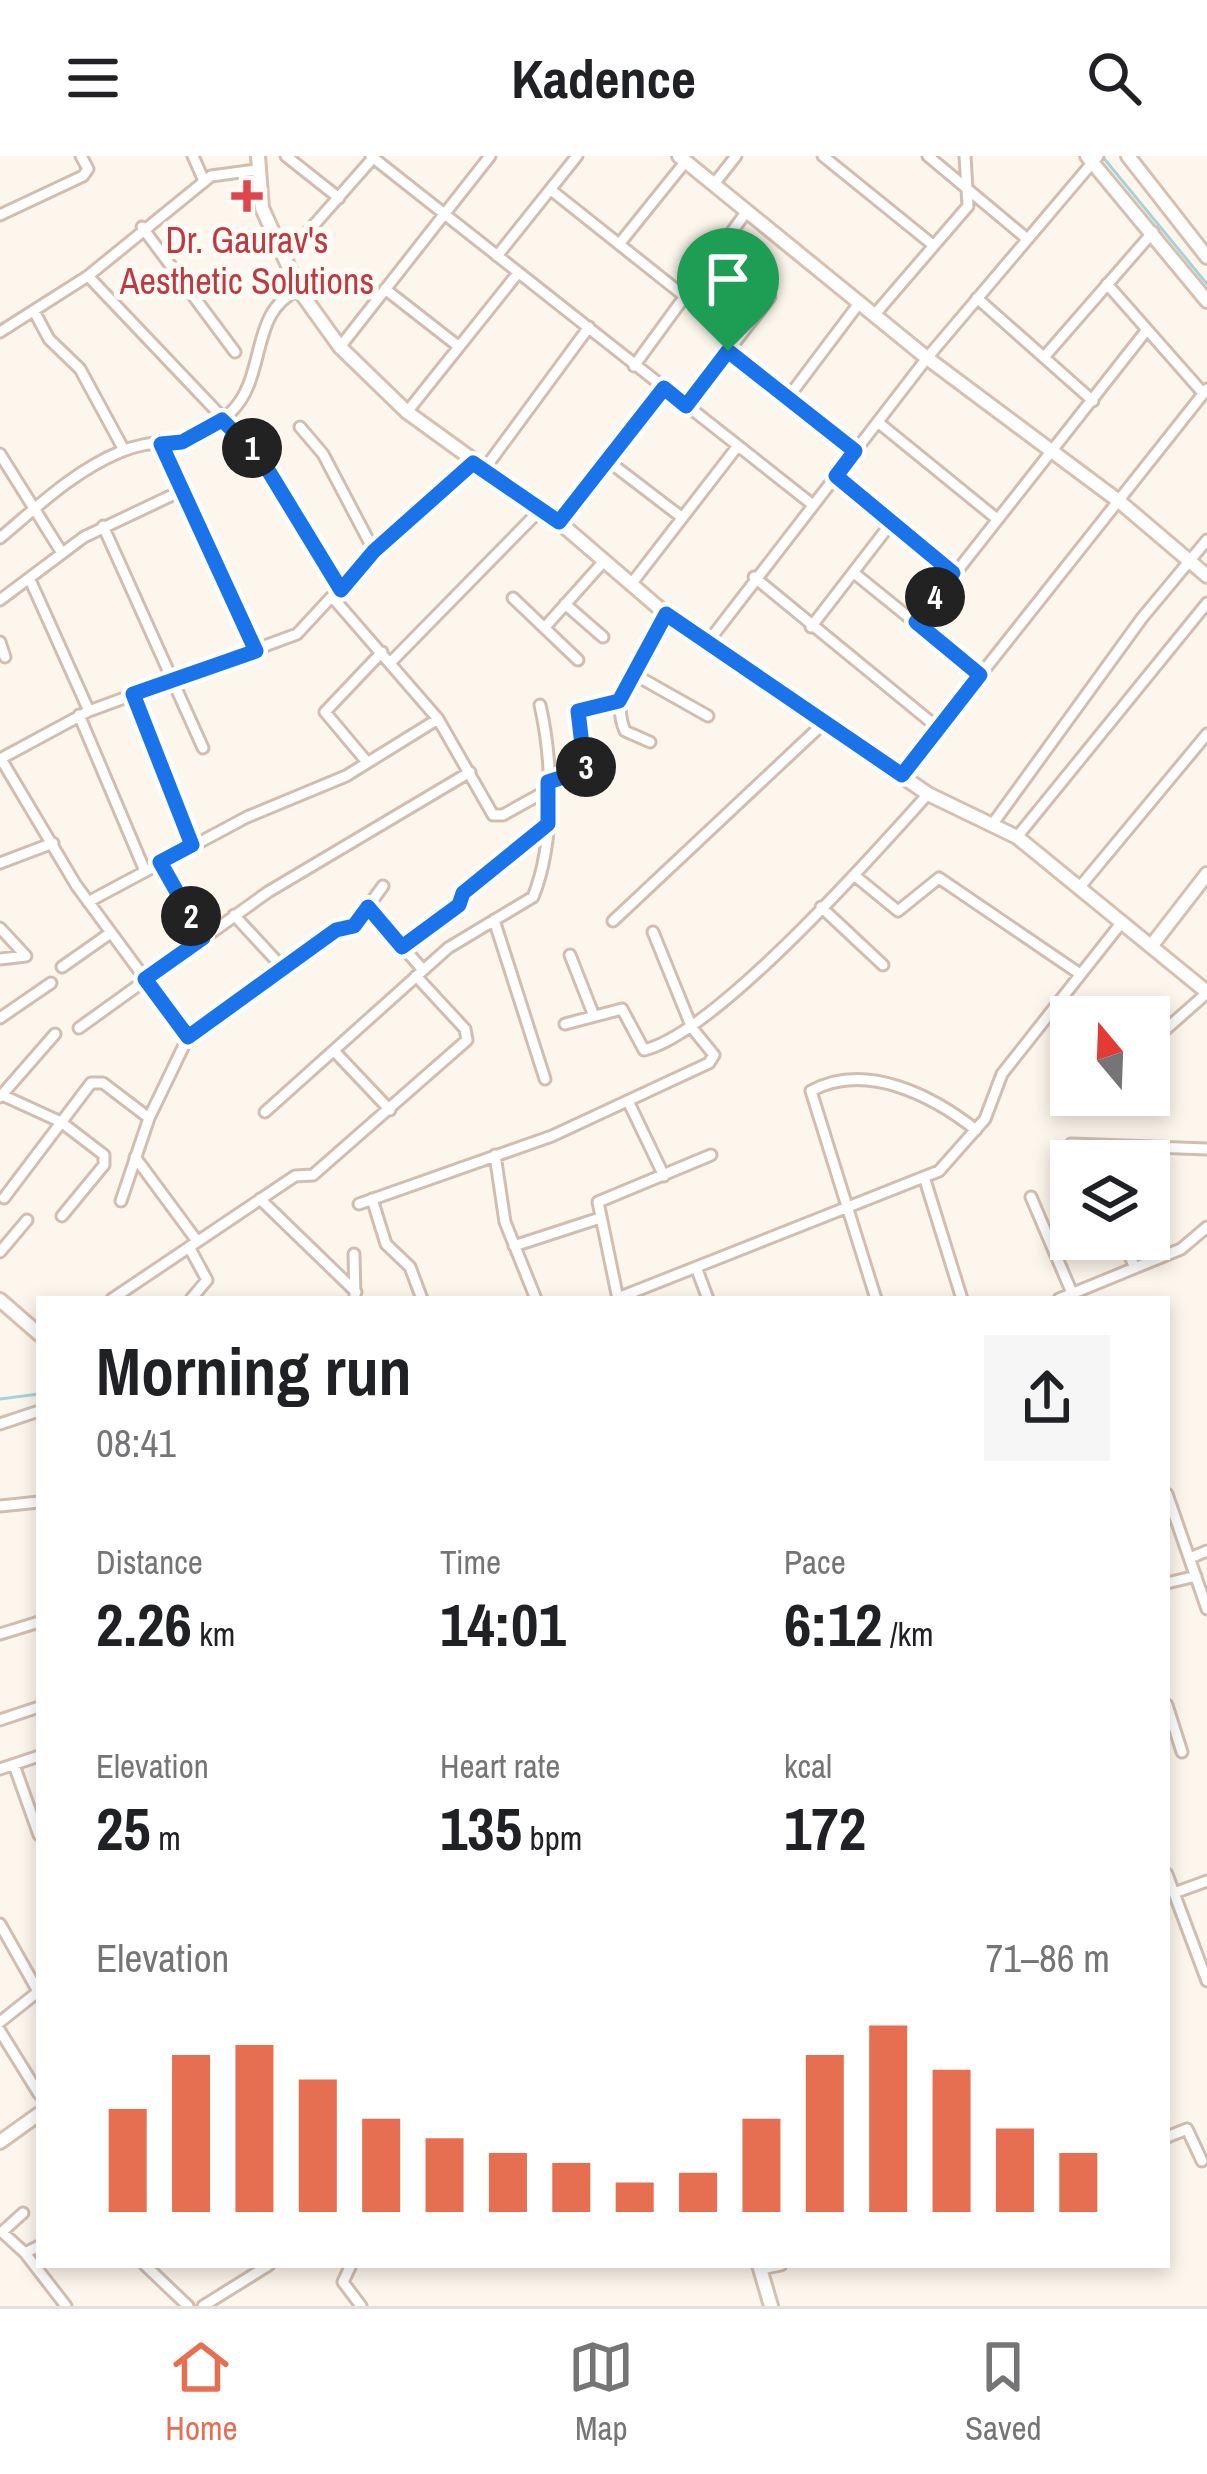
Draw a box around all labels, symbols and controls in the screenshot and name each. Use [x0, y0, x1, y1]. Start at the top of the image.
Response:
text: Kadence [511, 42, 696, 115]
icon: menu [60, 45, 126, 111]
icon: search [1081, 45, 1147, 111]
marker: Dr. Gaurav's Aesthetic Solutions [231, 180, 263, 212]
place label: Dr. Gaurav's Aesthetic Solutions [119, 216, 374, 305]
pin [677, 228, 779, 351]
icon: arrive [695, 246, 761, 312]
pin: 1 [222, 418, 282, 478]
text: 1 [244, 426, 260, 470]
pin: 4 [905, 567, 965, 627]
text: 4 [927, 575, 943, 619]
pin: 3 [556, 737, 616, 797]
text: 3 [578, 745, 594, 789]
pin: 2 [161, 886, 221, 946]
text: 2 [183, 894, 199, 938]
north arrow [1050, 996, 1170, 1116]
map controls [1050, 996, 1170, 1260]
button: layers [1050, 1140, 1170, 1260]
text: Morning run [96, 1327, 412, 1416]
button: share [984, 1335, 1110, 1461]
text: 08:41 [96, 1417, 176, 1469]
text: Distance [96, 1540, 203, 1584]
text: Time [440, 1540, 501, 1584]
text: Pace [784, 1540, 846, 1584]
text: 2.26 [96, 1584, 192, 1665]
text: 14:01 [440, 1584, 566, 1665]
text: 6:12 [784, 1584, 882, 1665]
text: km [192, 1612, 235, 1656]
text: /km [882, 1612, 934, 1656]
text: Elevation [96, 1744, 209, 1788]
text: Heart rate [440, 1744, 560, 1788]
text: kcal [784, 1744, 832, 1788]
text: 25 [96, 1788, 151, 1869]
text: 135 [440, 1788, 522, 1869]
text: 172 [784, 1788, 866, 1869]
text: m [151, 1816, 181, 1860]
text: bpm [522, 1816, 582, 1860]
text: Elevation [96, 1932, 229, 1984]
text: 71–86 m [986, 1932, 1110, 1984]
tab: Home [165, 2334, 238, 2450]
tab: Map [568, 2334, 634, 2450]
tab: Saved [965, 2334, 1042, 2450]

